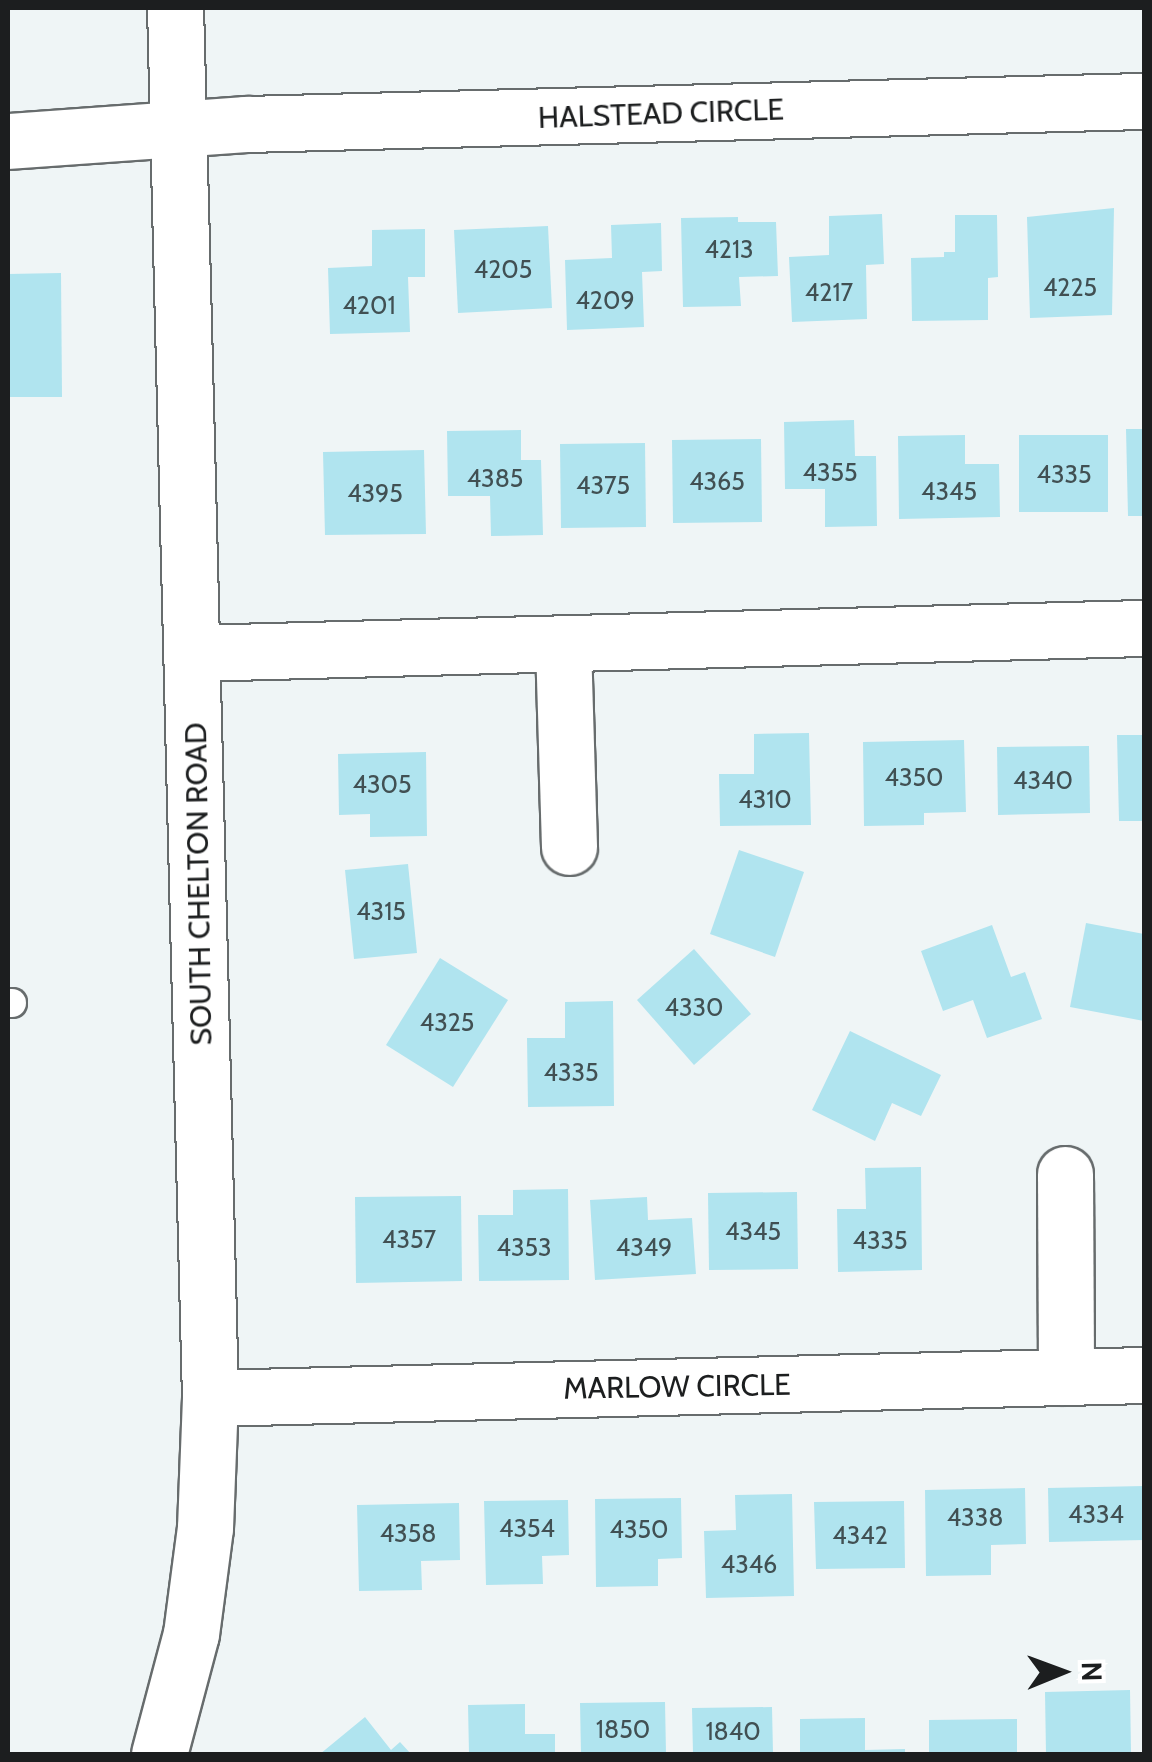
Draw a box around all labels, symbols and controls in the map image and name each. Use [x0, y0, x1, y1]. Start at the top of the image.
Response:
street label: HALSTEAD CIRCLE [537, 92, 785, 136]
house number: 4213 [704, 234, 754, 264]
house number: 4205 [474, 254, 532, 284]
house number: 4225 [1043, 272, 1097, 302]
house number: 4217 [805, 277, 853, 307]
house number: 4209 [575, 285, 635, 315]
house number: 4201 [342, 290, 396, 320]
house number: 4355 [802, 457, 858, 487]
house number: 4335 [1036, 459, 1092, 489]
house number: 4385 [467, 463, 523, 493]
house number: 4365 [689, 466, 745, 496]
house number: 4375 [576, 470, 630, 500]
house number: 4345 [921, 476, 977, 506]
house number: 4395 [347, 478, 403, 508]
street label: SOUTH CHELTON ROAD [178, 722, 220, 1046]
house number: 4350 [885, 762, 943, 792]
house number: 4340 [1013, 765, 1073, 795]
house number: 4305 [353, 769, 411, 799]
house number: 4310 [738, 784, 792, 814]
house number: 4315 [356, 896, 406, 926]
house number: 4330 [665, 992, 723, 1022]
house number: 4325 [420, 1007, 474, 1037]
house number: 4335 [543, 1057, 599, 1087]
house number: 4345 [725, 1216, 781, 1246]
house number: 4357 [382, 1224, 436, 1254]
house number: 4335 [852, 1225, 908, 1255]
house number: 4353 [496, 1232, 552, 1262]
house number: 4349 [616, 1232, 672, 1262]
street label: MARLOW CIRCLE [563, 1367, 791, 1407]
house number: 4334 [1068, 1499, 1124, 1529]
house number: 4338 [947, 1502, 1003, 1532]
house number: 4354 [499, 1513, 555, 1543]
house number: 4350 [610, 1514, 668, 1544]
house number: 4358 [380, 1518, 436, 1548]
house number: 4342 [832, 1520, 888, 1550]
house number: 4346 [721, 1549, 777, 1579]
north arrow [1012, 1622, 1112, 1722]
text: N [1075, 1661, 1109, 1682]
house number: 1850 [596, 1714, 650, 1744]
house number: 1840 [705, 1716, 761, 1746]

